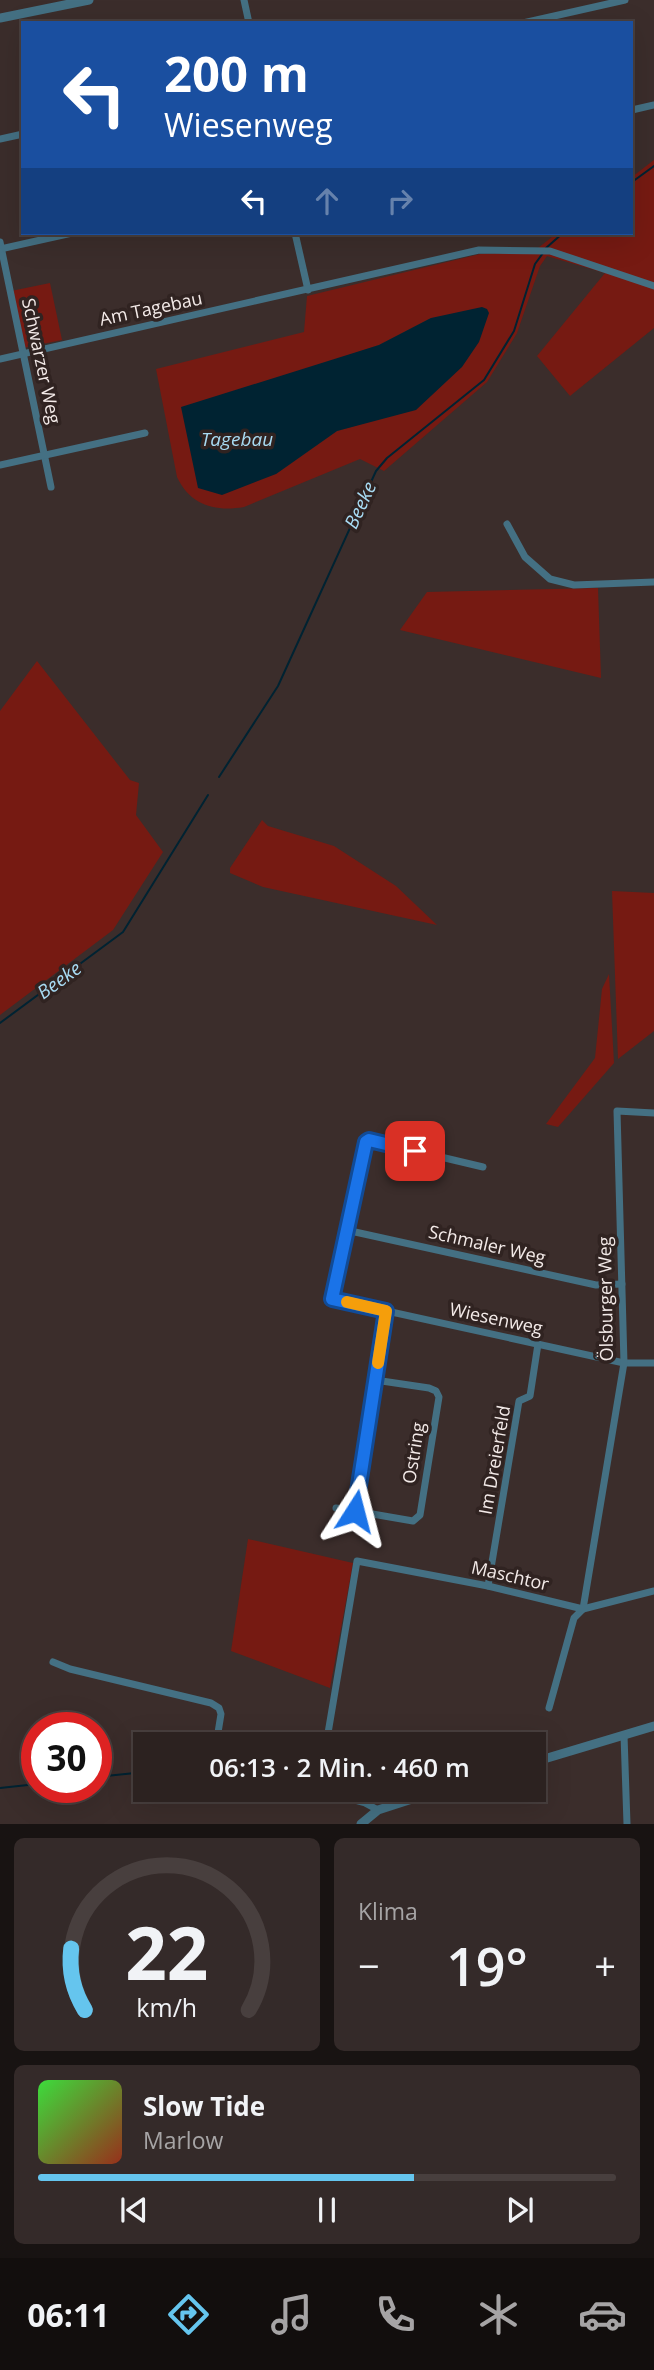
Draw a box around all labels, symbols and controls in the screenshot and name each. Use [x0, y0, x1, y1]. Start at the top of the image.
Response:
text: 200 m [164, 40, 309, 106]
icon: left [49, 49, 140, 140]
text: Wiesenweg [164, 103, 333, 146]
icon: left [235, 182, 273, 220]
icon: ahead [308, 182, 346, 220]
icon: right [381, 182, 419, 220]
street label: Am Tagebau [97, 285, 204, 331]
street label: Schwarzer Weg [17, 296, 67, 426]
water label: Tagebau [201, 426, 273, 452]
water label: Beeke [338, 477, 382, 533]
water label: Beeke [32, 955, 86, 1005]
pin [385, 1121, 445, 1181]
icon: arrive [396, 1132, 434, 1170]
street label: Schmaler Weg [426, 1219, 548, 1269]
street label: Ölsburger Weg [592, 1236, 618, 1362]
street label: Wiesenweg [447, 1296, 545, 1340]
street label: Im Dreierfeld [473, 1403, 515, 1516]
street label: Ostring [396, 1420, 430, 1485]
position arrow [318, 1474, 392, 1548]
street label: Maschtor [469, 1554, 552, 1596]
speed limit sign: 30 [21, 1712, 112, 1803]
text: 06:13 · 2 Min. · 460 m [209, 1749, 470, 1785]
text: Klima [358, 1895, 418, 1927]
text: 22 [125, 1903, 209, 2002]
text: 19° [446, 1930, 528, 2001]
text: − [358, 1939, 380, 1991]
text: + [594, 1939, 616, 1991]
text: km/h [137, 1990, 197, 2024]
text: Slow Tide [143, 2088, 265, 2124]
text: Marlow [143, 2124, 223, 2156]
icon: previous [115, 2191, 153, 2229]
icon: pause [308, 2191, 346, 2229]
icon: next [501, 2191, 539, 2229]
icon: directions [164, 2290, 213, 2339]
icon: music [267, 2290, 316, 2339]
icon: phone [371, 2290, 420, 2339]
icon: climate [474, 2290, 523, 2339]
icon: car [578, 2290, 627, 2339]
text: 06:11 [27, 2293, 110, 2336]

